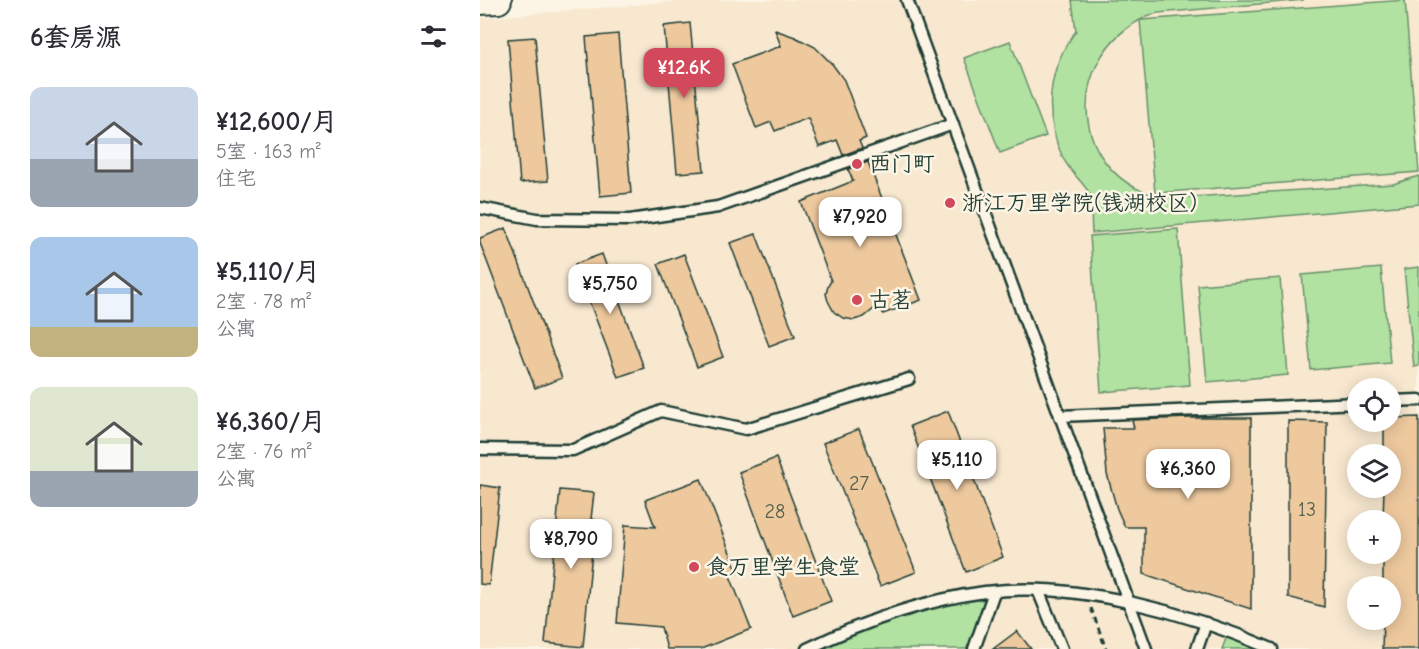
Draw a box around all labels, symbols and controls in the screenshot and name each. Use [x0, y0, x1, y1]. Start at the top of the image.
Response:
icon: filters [417, 20, 450, 53]
text: 6套房源 [30, 23, 122, 53]
pin: ¥12.6K [635, 48, 733, 99]
text: ¥12.6K [658, 56, 711, 79]
text: ¥12,600/月 [216, 107, 338, 137]
icon: home [78, 111, 150, 183]
text: 5室 · 163 m² [216, 140, 321, 163]
place label: 西门町 [869, 151, 935, 177]
marker: 西门町 [850, 157, 864, 171]
text: 住宅 [216, 167, 256, 190]
place label: 浙江万里学院(钱湖校区) [962, 190, 1197, 216]
marker: 浙江万里学院(钱湖校区) [943, 196, 957, 210]
pin: ¥7,920 [811, 197, 909, 248]
text: ¥7,920 [833, 205, 887, 228]
text: ¥5,110/月 [216, 257, 320, 287]
icon: home [78, 261, 150, 333]
pin: ¥5,750 [561, 264, 659, 315]
text: ¥5,750 [582, 272, 638, 295]
place label: 古茗 [869, 287, 913, 313]
text: 2室 · 78 m² [216, 290, 311, 313]
marker: 古茗 [850, 293, 864, 307]
text: 公寓 [216, 317, 256, 340]
map controls [1347, 378, 1401, 630]
button: locate [1347, 378, 1401, 432]
text: ¥6,360/月 [216, 407, 326, 437]
icon: home [78, 411, 150, 483]
text: 2室 · 76 m² [216, 440, 312, 463]
pin: ¥5,110 [908, 440, 1006, 491]
button: layers [1347, 444, 1401, 498]
text: ¥5,110 [931, 448, 983, 471]
pin: ¥6,360 [1139, 449, 1237, 500]
text: ¥6,360 [1160, 457, 1216, 480]
text: 公寓 [216, 467, 256, 490]
house number: 27 [849, 472, 869, 495]
house number: 13 [1298, 498, 1316, 521]
house number: 28 [765, 500, 785, 523]
button: + [1347, 510, 1401, 564]
pin: ¥8,790 [522, 519, 620, 570]
text: ¥8,790 [544, 527, 598, 550]
place label: 食万里学生食堂 [706, 554, 860, 580]
marker: 食万里学生食堂 [687, 560, 701, 574]
button: − [1347, 576, 1401, 630]

